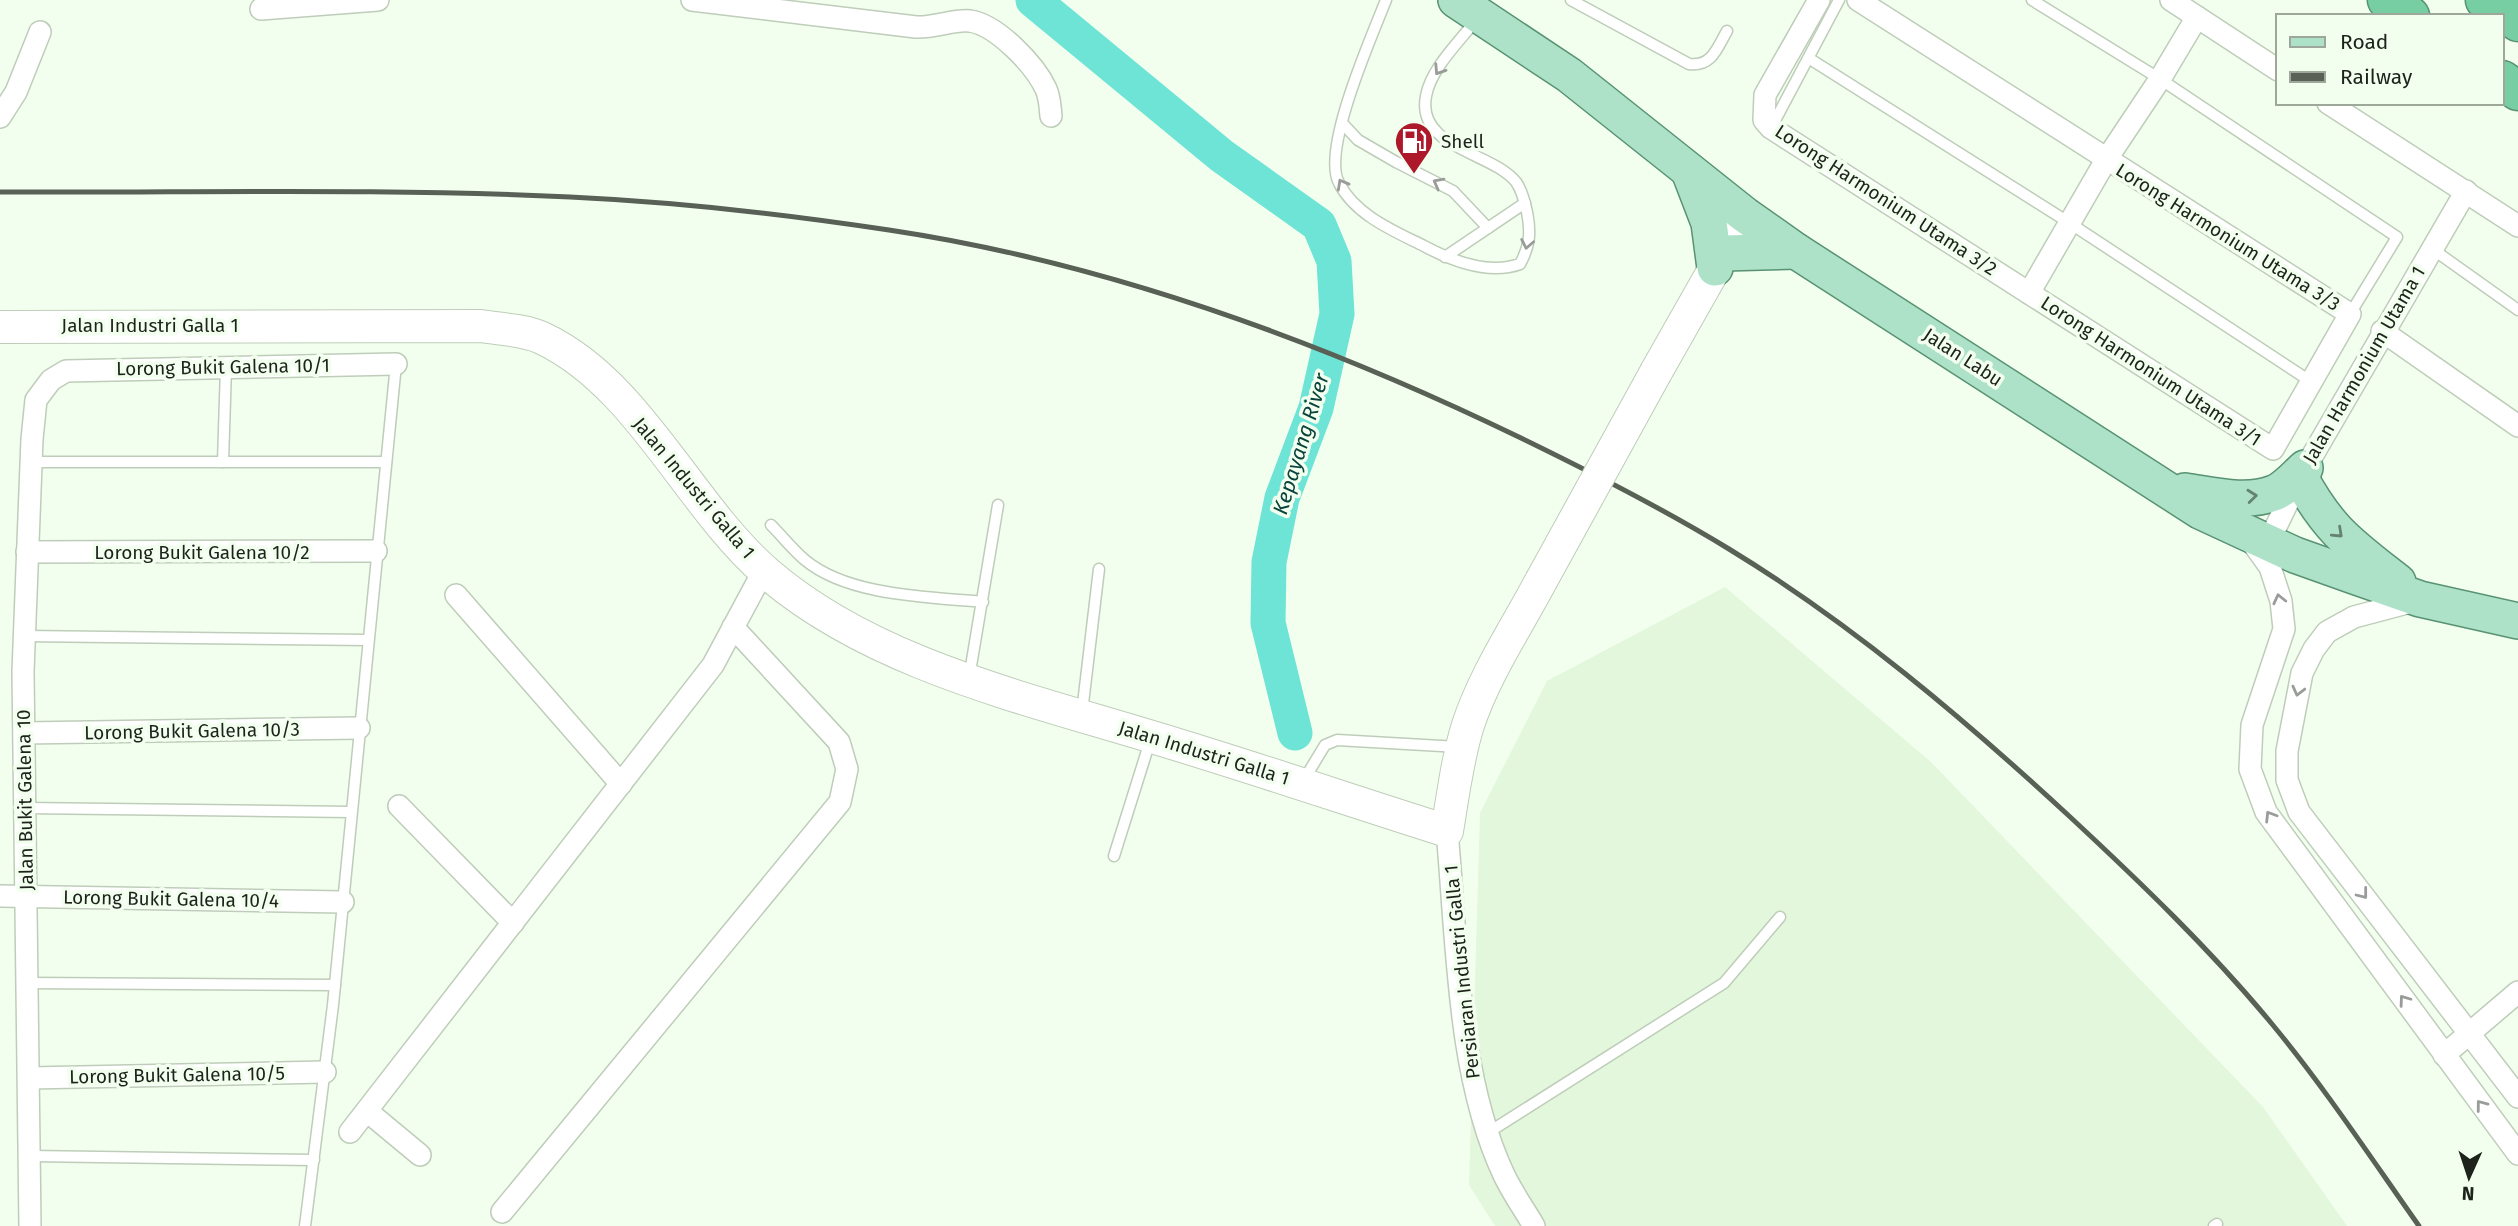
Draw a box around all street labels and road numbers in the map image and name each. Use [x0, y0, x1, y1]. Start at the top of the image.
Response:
street label: Lorong Harmonium Utama 3/2 [1771, 120, 2001, 280]
street label: Lorong Harmonium Utama 3/3 [2112, 158, 2344, 316]
street label: Jalan Harmonium Utama 1 [2298, 262, 2430, 468]
street label: Lorong Harmonium Utama 3/1 [2036, 291, 2266, 451]
street label: Jalan Industri Galla 1 [61, 314, 239, 337]
street label: Jalan Labu [1919, 323, 2007, 391]
street label: Lorong Bukit Galena 10/1 [116, 354, 330, 380]
street label: Jalan Industri Galla 1 [628, 413, 760, 563]
street label: Lorong Bukit Galena 10/2 [94, 541, 310, 564]
street label: Jalan Bukit Galena 10 [12, 709, 38, 891]
street label: Jalan Industri Galla 1 [1116, 716, 1292, 790]
street label: Lorong Bukit Galena 10/3 [84, 718, 300, 744]
street label: Persiaran Industri Galla 1 [1439, 864, 1485, 1080]
street label: Lorong Bukit Galena 10/4 [63, 886, 279, 912]
street label: Lorong Bukit Galena 10/5 [69, 1062, 285, 1088]

